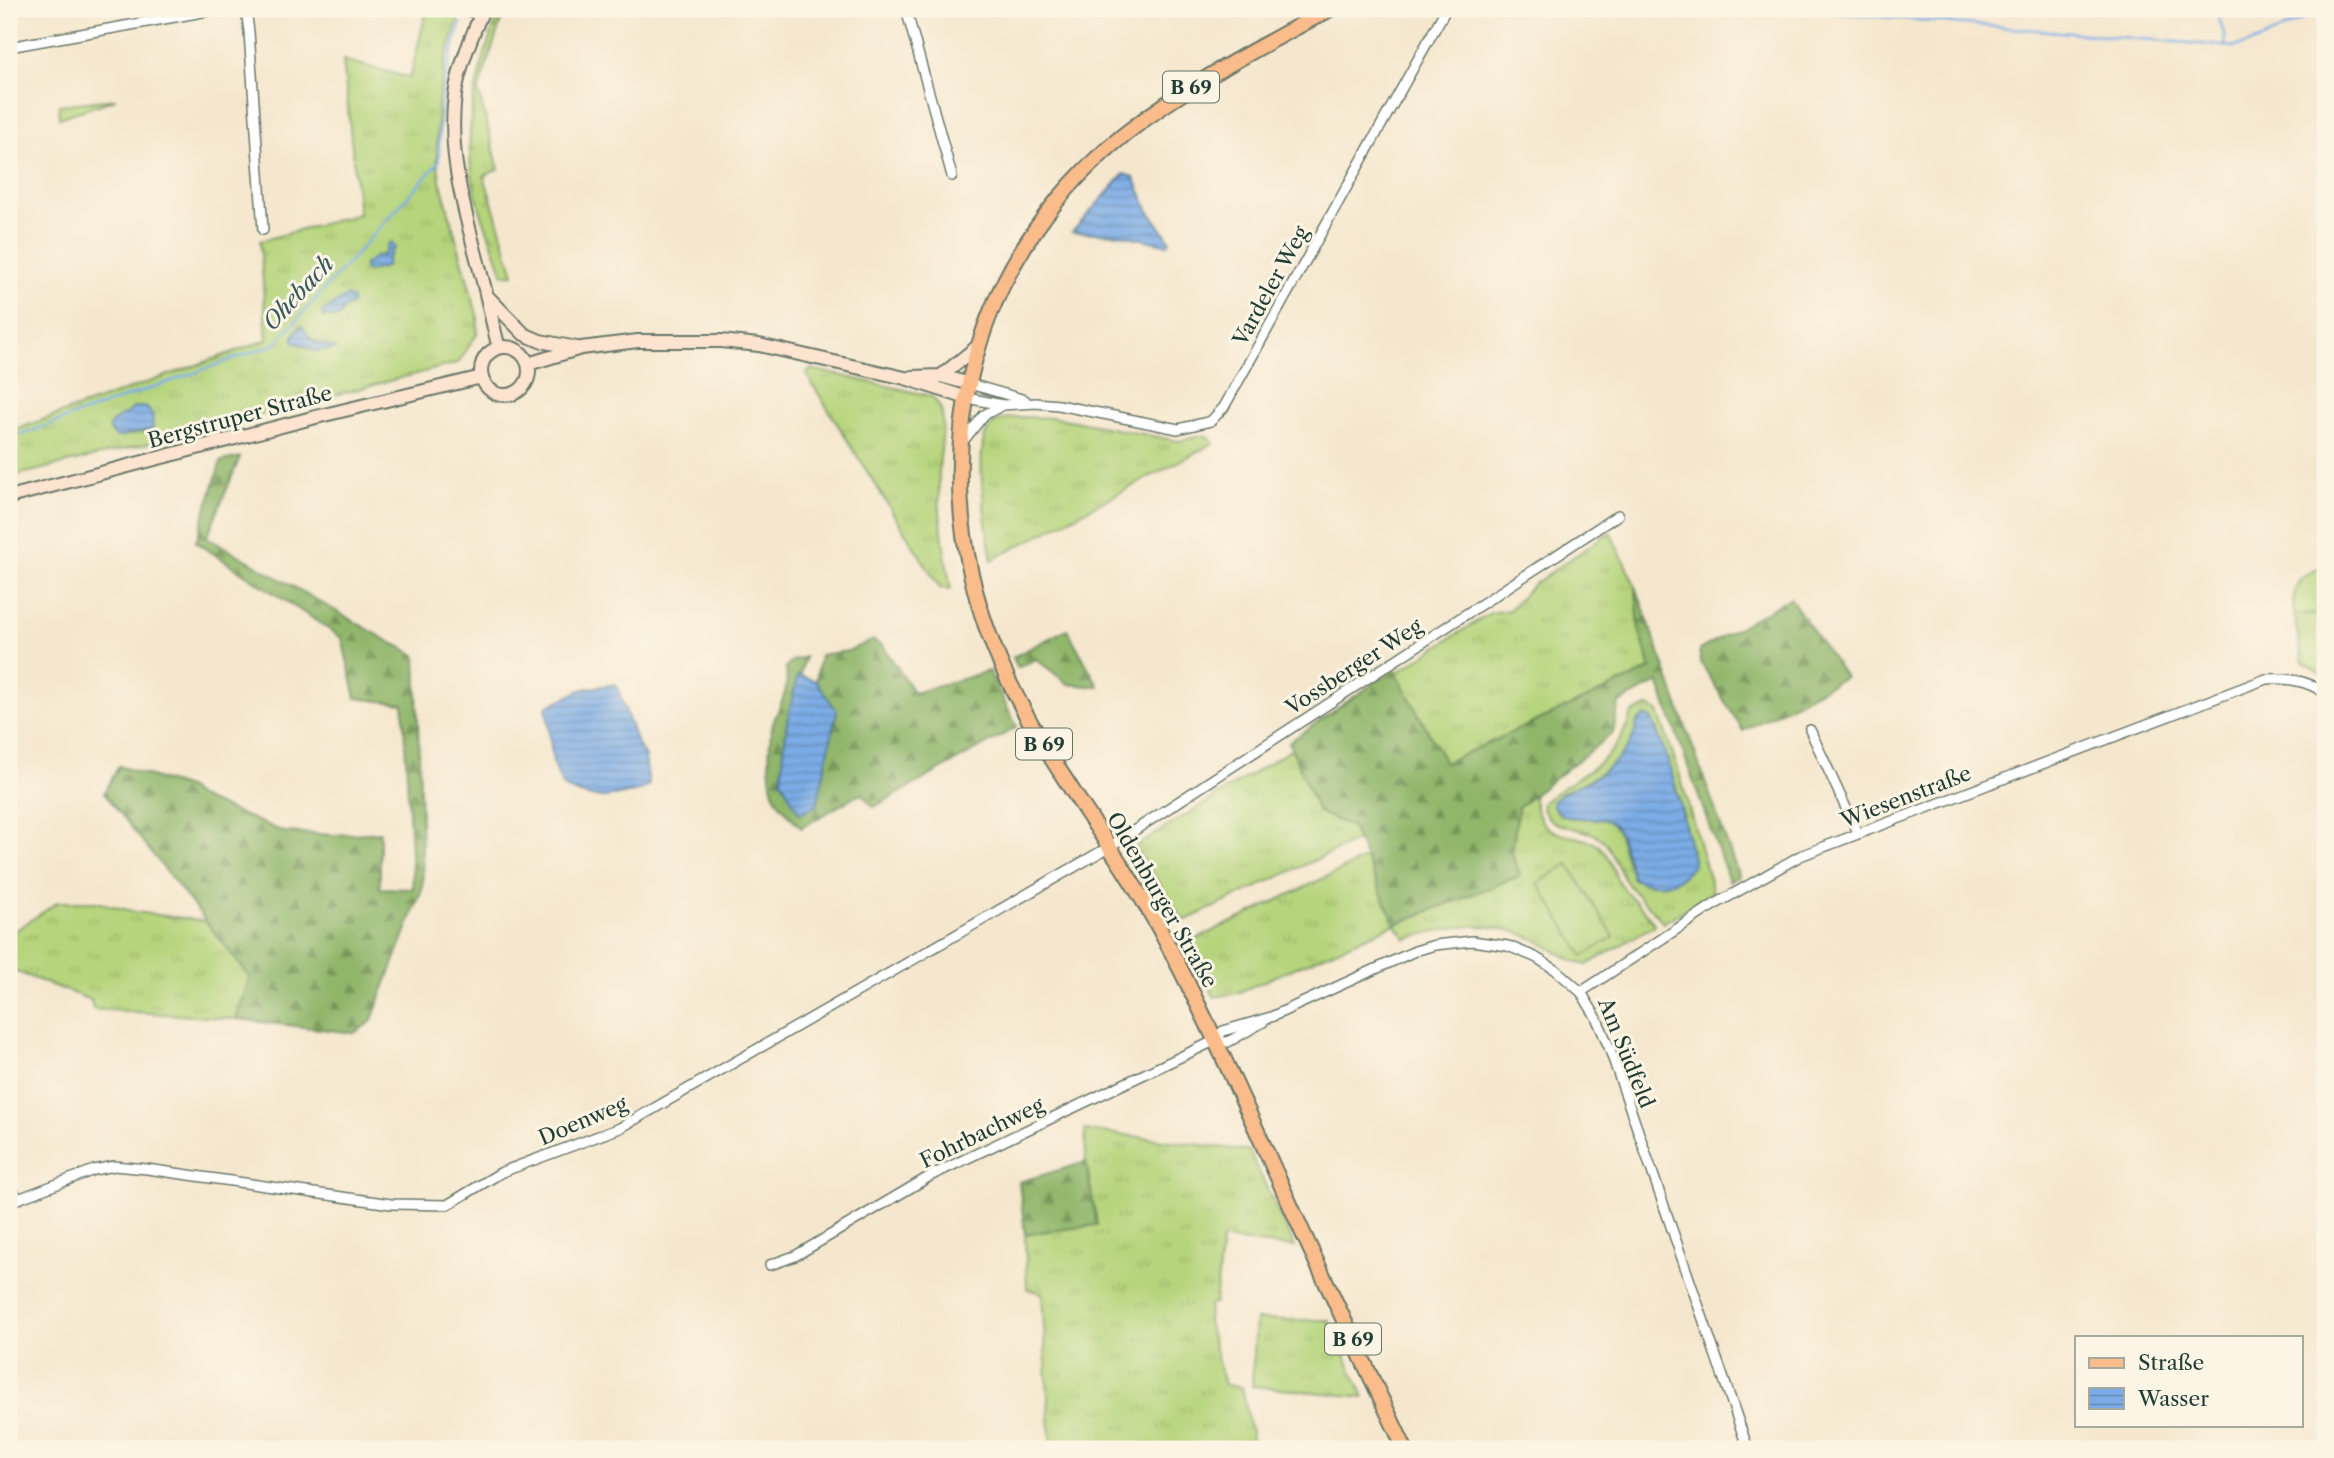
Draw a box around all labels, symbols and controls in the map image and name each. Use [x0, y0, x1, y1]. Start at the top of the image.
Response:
road number: B 69 [1163, 72, 1219, 102]
street label: Vardeler Weg [1227, 221, 1314, 351]
water label: Ohebach [257, 250, 339, 336]
street label: Bergstruper Straße [145, 380, 335, 453]
street label: Vossberger Weg [1280, 613, 1427, 721]
road number: B 69 [1016, 729, 1072, 760]
street label: Wiesenstraße [1836, 760, 1975, 833]
street label: Oldenburger Straße [1102, 808, 1223, 992]
street label: Am Südfeld [1593, 993, 1660, 1112]
street label: Doenweg [535, 1090, 632, 1150]
street label: Fohrbachweg [916, 1091, 1049, 1173]
road number: B 69 [1325, 1324, 1381, 1354]
legend [2075, 1336, 2302, 1426]
text: Straße [2138, 1350, 2204, 1375]
text: Wasser [2137, 1386, 2209, 1411]

